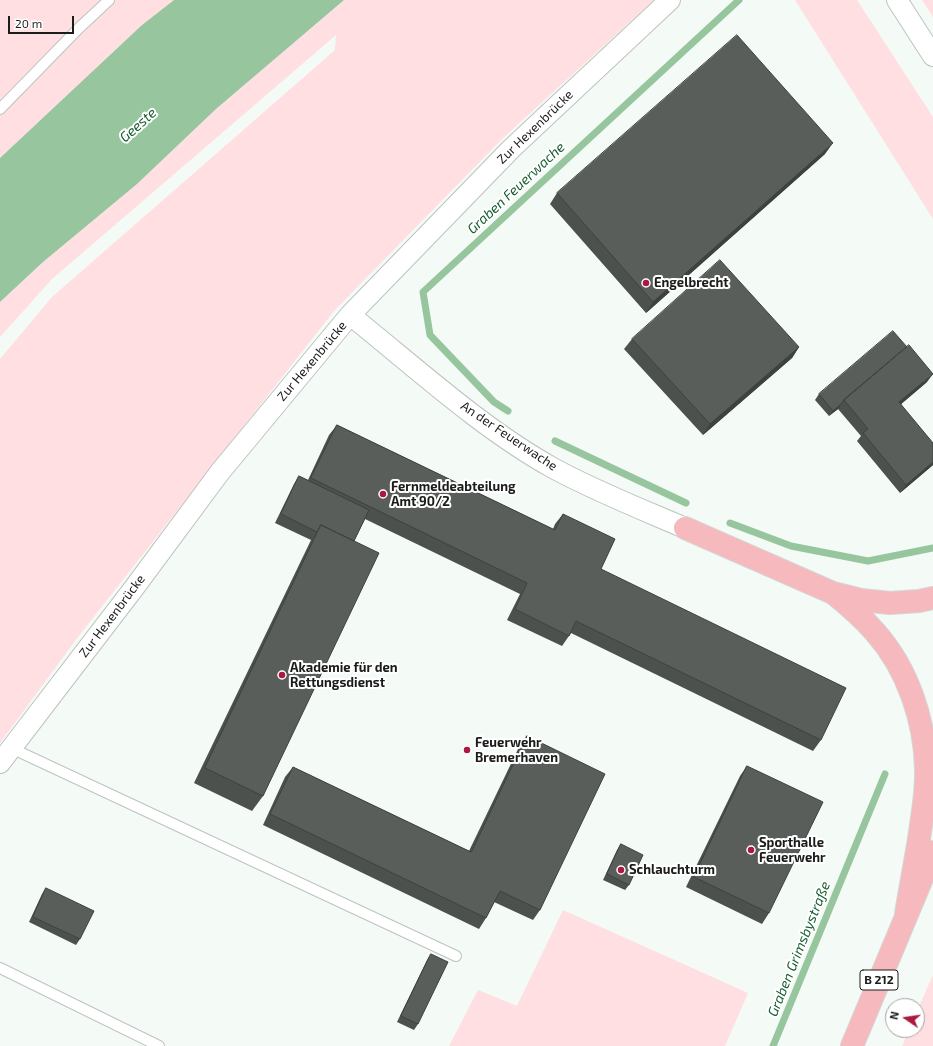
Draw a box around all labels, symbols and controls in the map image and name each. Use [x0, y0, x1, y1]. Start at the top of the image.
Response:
scale bar [10, 8, 76, 34]
text: 20 m [15, 16, 42, 30]
street label: Zur Hexenbrücke [494, 87, 576, 167]
water label: Geeste [116, 104, 160, 146]
water label: Graben Feuerwache [464, 139, 568, 237]
place label: Engelbrecht [654, 275, 729, 291]
marker: Engelbrecht [641, 278, 651, 288]
street label: Zur Hexenbrücke [274, 318, 350, 404]
street label: An der Feuerwache [458, 398, 560, 474]
place label: Fernmeldeabteilung Amt 90/2 [391, 479, 516, 510]
marker: Fernmeldeabteilung Amt 90/2 [378, 489, 388, 499]
street label: Zur Hexenbrücke [76, 572, 148, 660]
place label: Akademie für den Rettungsdienst [290, 660, 398, 691]
marker: Akademie für den Rettungsdienst [277, 670, 287, 680]
place label: Feuerwehr Bremerhaven [475, 735, 558, 766]
marker: Feuerwehr Bremerhaven [462, 745, 472, 755]
place label: Sporthalle Feuerwehr [759, 835, 826, 866]
marker: Sporthalle Feuerwehr [746, 845, 756, 855]
place label: Schlauchturm [629, 862, 715, 878]
marker: Schlauchturm [616, 865, 626, 875]
water label: Graben Grimsbystraße [764, 879, 834, 1019]
road number: B 212 [860, 970, 898, 990]
north arrow [885, 998, 925, 1038]
text: N [887, 1010, 901, 1021]

